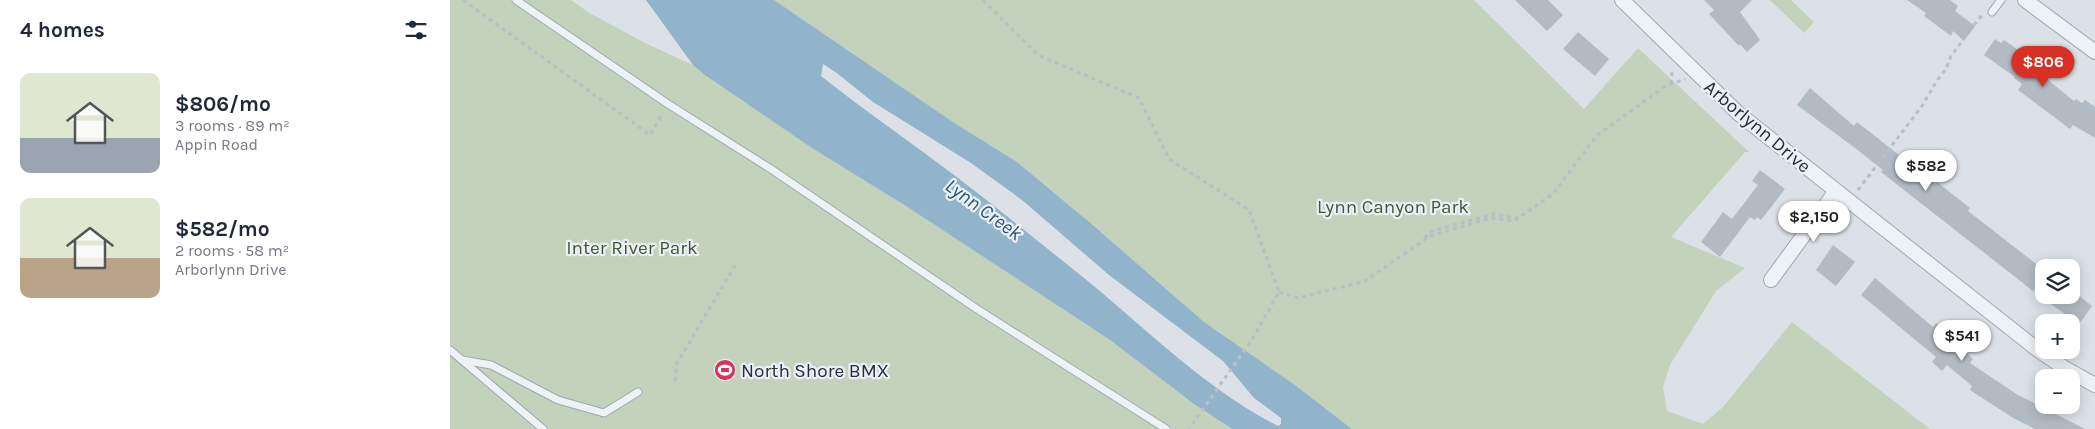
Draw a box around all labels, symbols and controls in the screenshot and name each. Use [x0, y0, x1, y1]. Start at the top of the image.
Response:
icon: filters [402, 16, 430, 44]
text: 4 homes [20, 18, 105, 42]
pin: $806 [2013, 46, 2073, 88]
text: $806 [2022, 52, 2064, 71]
street label: Arborlynn Drive [1700, 76, 1815, 178]
text: $806/mo [175, 92, 271, 116]
icon: home [60, 93, 120, 153]
text: 3 rooms · 89 m² [175, 116, 290, 135]
text: Appin Road [175, 135, 258, 154]
pin: $582 [1896, 150, 1956, 192]
text: $582 [1906, 156, 1946, 175]
water label: Lynn Creek [941, 174, 1027, 245]
park label: Lynn Canyon Park [1317, 196, 1469, 218]
pin: $2,150 [1773, 200, 1855, 243]
text: $2,150 [1789, 207, 1839, 226]
text: $582/mo [175, 217, 270, 241]
icon: home [60, 218, 120, 278]
park label: Inter River Park [566, 237, 698, 259]
text: 2 rooms · 58 m² [175, 241, 289, 260]
map controls [2035, 259, 2080, 414]
button: layers [2035, 259, 2080, 304]
text: Arborlynn Drive [175, 260, 286, 279]
button: + [2035, 314, 2080, 359]
pin: $541 [1932, 320, 1992, 362]
text: $541 [1944, 326, 1980, 345]
sports icon: North Shore BMX [713, 358, 737, 382]
place label: North Shore BMX [741, 360, 889, 382]
button: − [2035, 369, 2080, 414]

